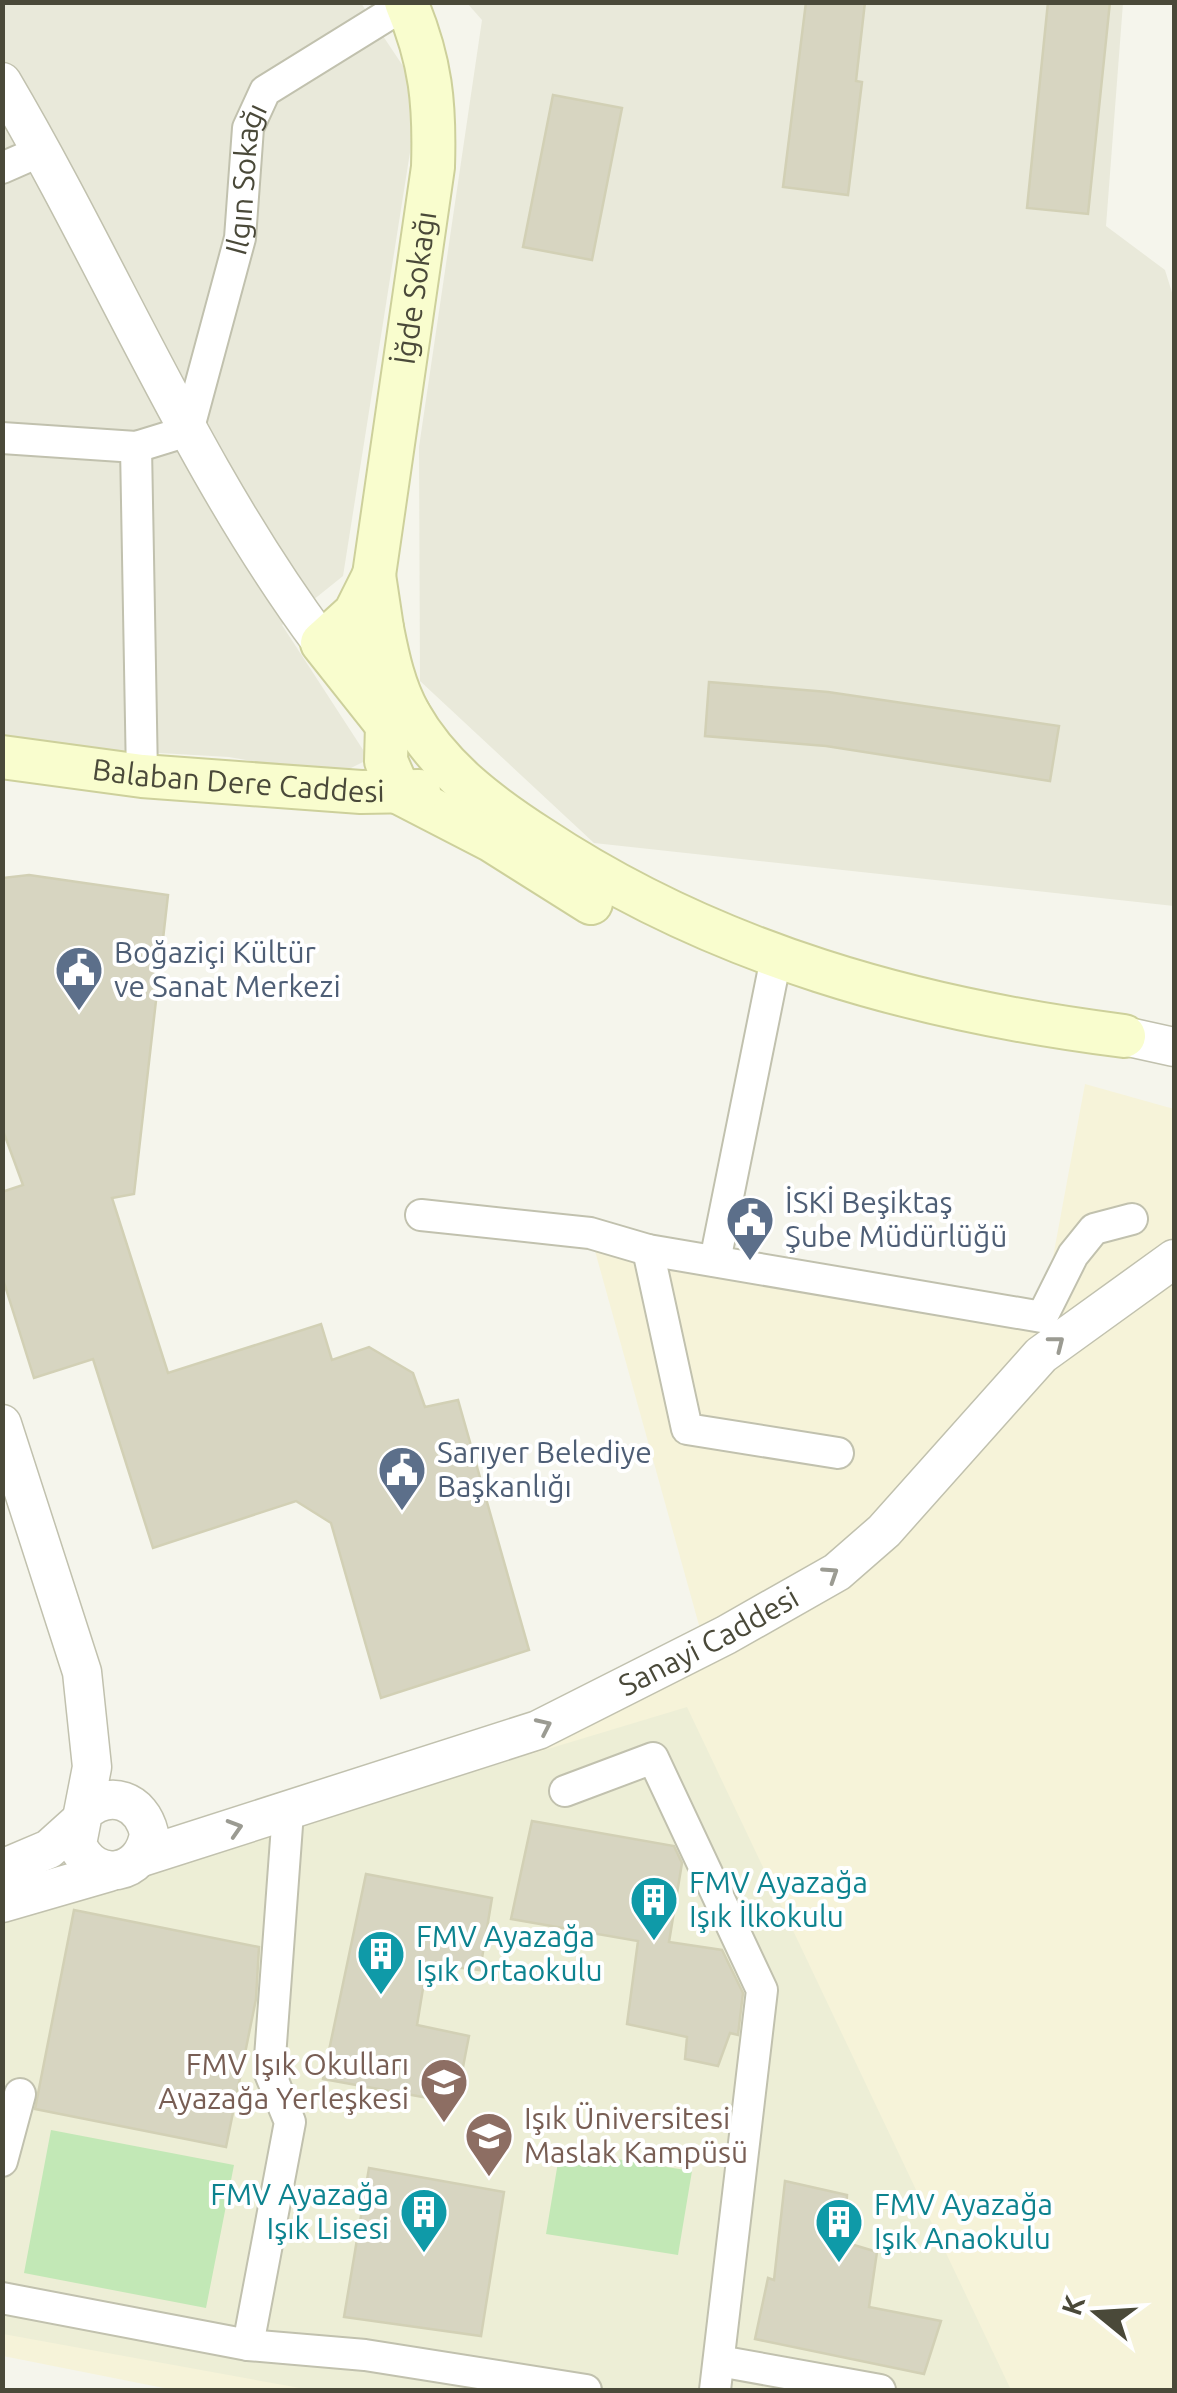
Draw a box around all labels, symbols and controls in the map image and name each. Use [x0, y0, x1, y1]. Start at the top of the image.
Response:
street label: Ilgın Sokağı [218, 97, 273, 258]
street label: İğde Sokağı [387, 209, 442, 367]
street label: Balaban Dere Caddesi [90, 751, 385, 808]
place label: Boğaziçi Kültür ve Sanat Merkezi [114, 935, 341, 1003]
public building icon: Boğaziçi Kültür ve Sanat Merkezi [53, 944, 105, 1012]
place label: İSKİ Beşiktaş Şube Müdürlüğü [785, 1185, 1007, 1253]
public building icon: İSKİ Beşiktaş Şube Müdürlüğü [724, 1194, 776, 1262]
one-way arrow [1046, 1337, 1064, 1355]
place label: Sarıyer Belediye Başkanlığı [437, 1435, 652, 1503]
public building icon: Sarıyer Belediye Başkanlığı [376, 1444, 428, 1512]
one-way arrow [820, 1568, 838, 1587]
street label: Sanayi Caddesi [613, 1580, 804, 1702]
one-way arrow [533, 1718, 551, 1738]
one-way arrow [226, 1819, 243, 1840]
place label: FMV Ayazağa Işık İlkokulu [689, 1865, 868, 1933]
building icon: FMV Ayazağa Işık İlkokulu [628, 1874, 680, 1942]
place label: FMV Ayazağa Işık Ortaokulu [416, 1919, 603, 1987]
building icon: FMV Ayazağa Işık Ortaokulu [355, 1928, 407, 1996]
place label: FMV Işık Okulları Ayazağa Yerleşkesi [158, 2047, 409, 2115]
school or university icon: FMV Işık Okulları Ayazağa Yerleşkesi [418, 2056, 470, 2124]
place label: Işık Üniversitesi Maslak Kampüsü [524, 2101, 748, 2169]
school or university icon: Işık Üniversitesi Maslak Kampüsü [463, 2110, 515, 2178]
place label: FMV Ayazağa Işık Lisesi [210, 2177, 389, 2245]
building icon: FMV Ayazağa Işık Lisesi [398, 2186, 450, 2254]
place label: FMV Ayazağa Işık Anaokulu [874, 2187, 1053, 2255]
building icon: FMV Ayazağa Işık Anaokulu [813, 2196, 865, 2264]
north arrow [1047, 2263, 1147, 2363]
text: K [1055, 2291, 1090, 2319]

